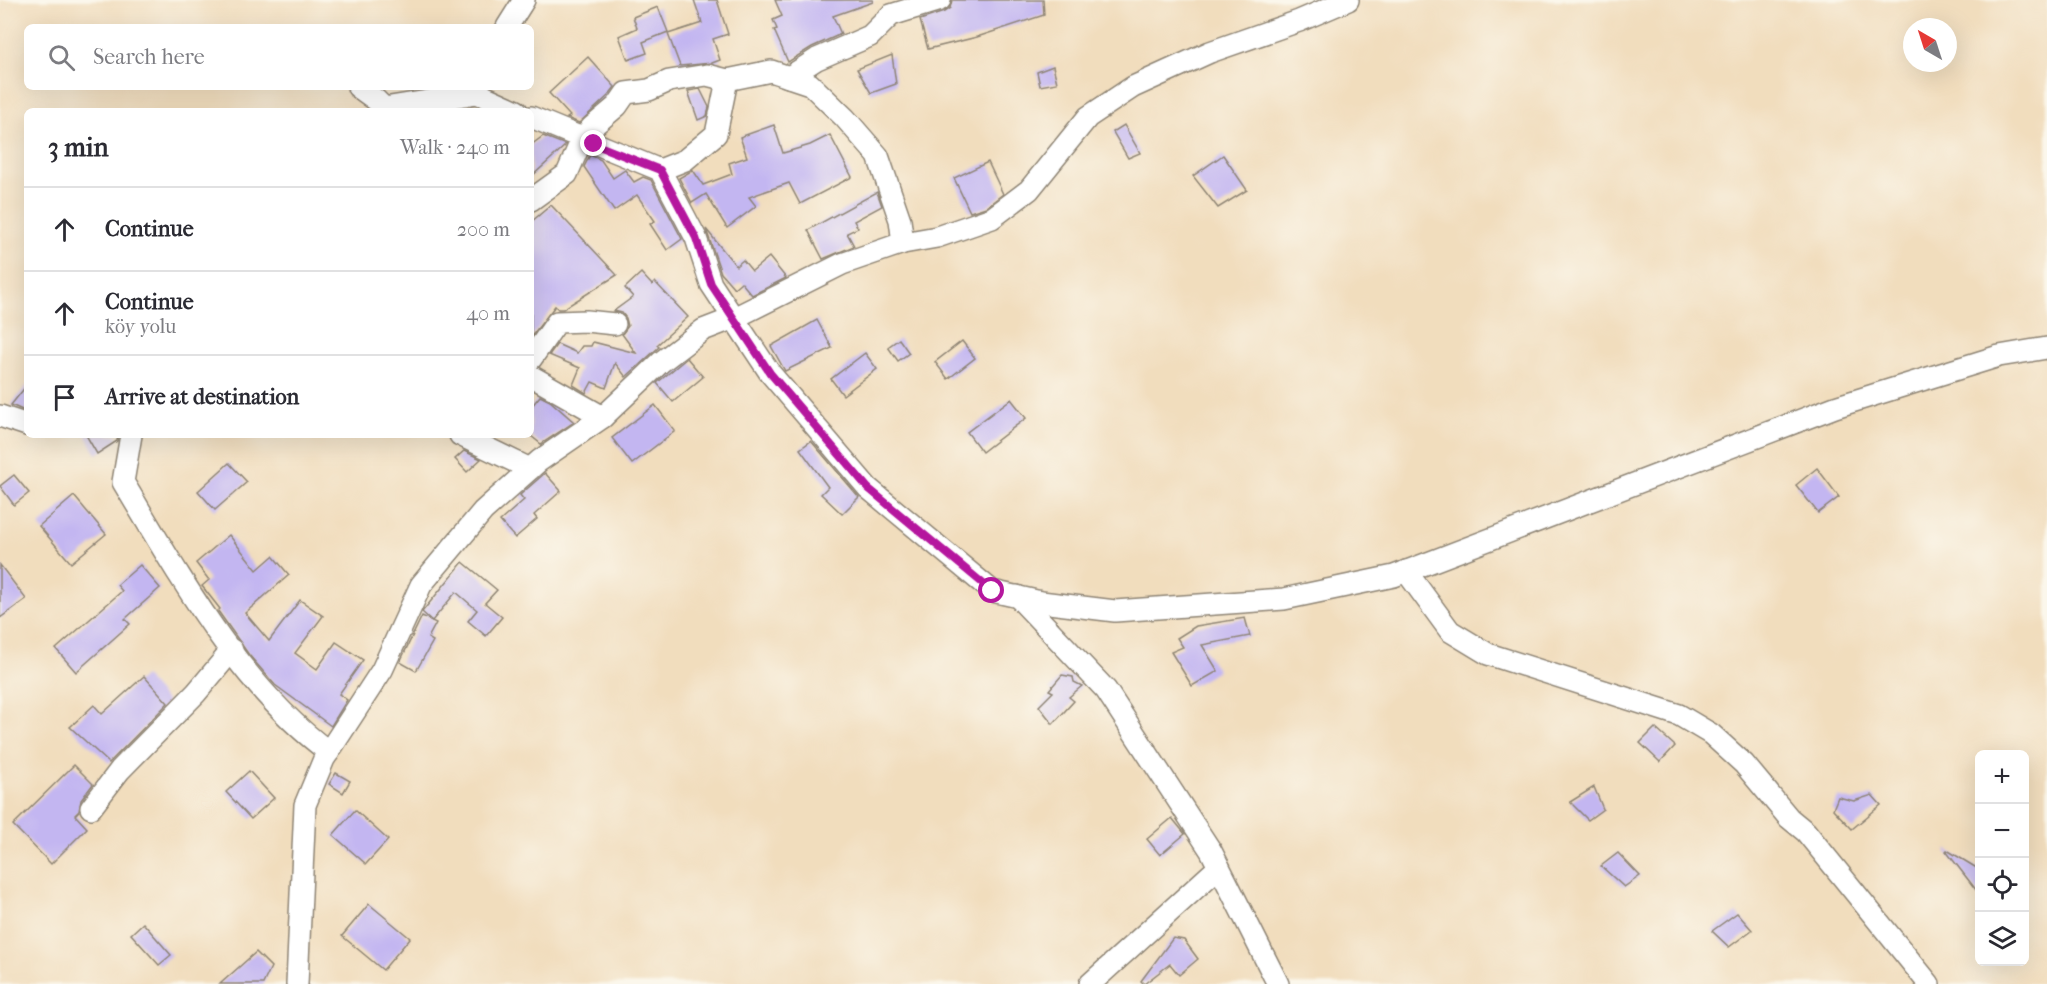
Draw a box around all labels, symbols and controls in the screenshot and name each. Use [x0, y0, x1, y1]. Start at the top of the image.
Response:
north arrow [1903, 18, 1957, 72]
search box [24, 24, 534, 90]
icon: search [45, 41, 78, 74]
text: Search here [93, 44, 205, 70]
route end [580, 130, 606, 156]
text: 3 min [48, 132, 109, 163]
text: Walk · 240 m [400, 136, 510, 159]
icon: ahead [48, 213, 81, 246]
text: Continue [105, 216, 194, 242]
text: 200 m [457, 218, 510, 241]
text: Continue [105, 289, 194, 315]
icon: ahead [48, 297, 81, 330]
text: 40 m [466, 302, 510, 325]
text: köy yolu [105, 315, 176, 338]
icon: arrive [48, 381, 81, 414]
text: Arrive at destination [105, 384, 299, 410]
route start [978, 577, 1004, 603]
map controls [1975, 750, 2029, 966]
button: + [1975, 750, 2029, 804]
button: − [1975, 804, 2029, 858]
button: locate [1975, 858, 2029, 912]
button: layers [1975, 912, 2029, 966]

